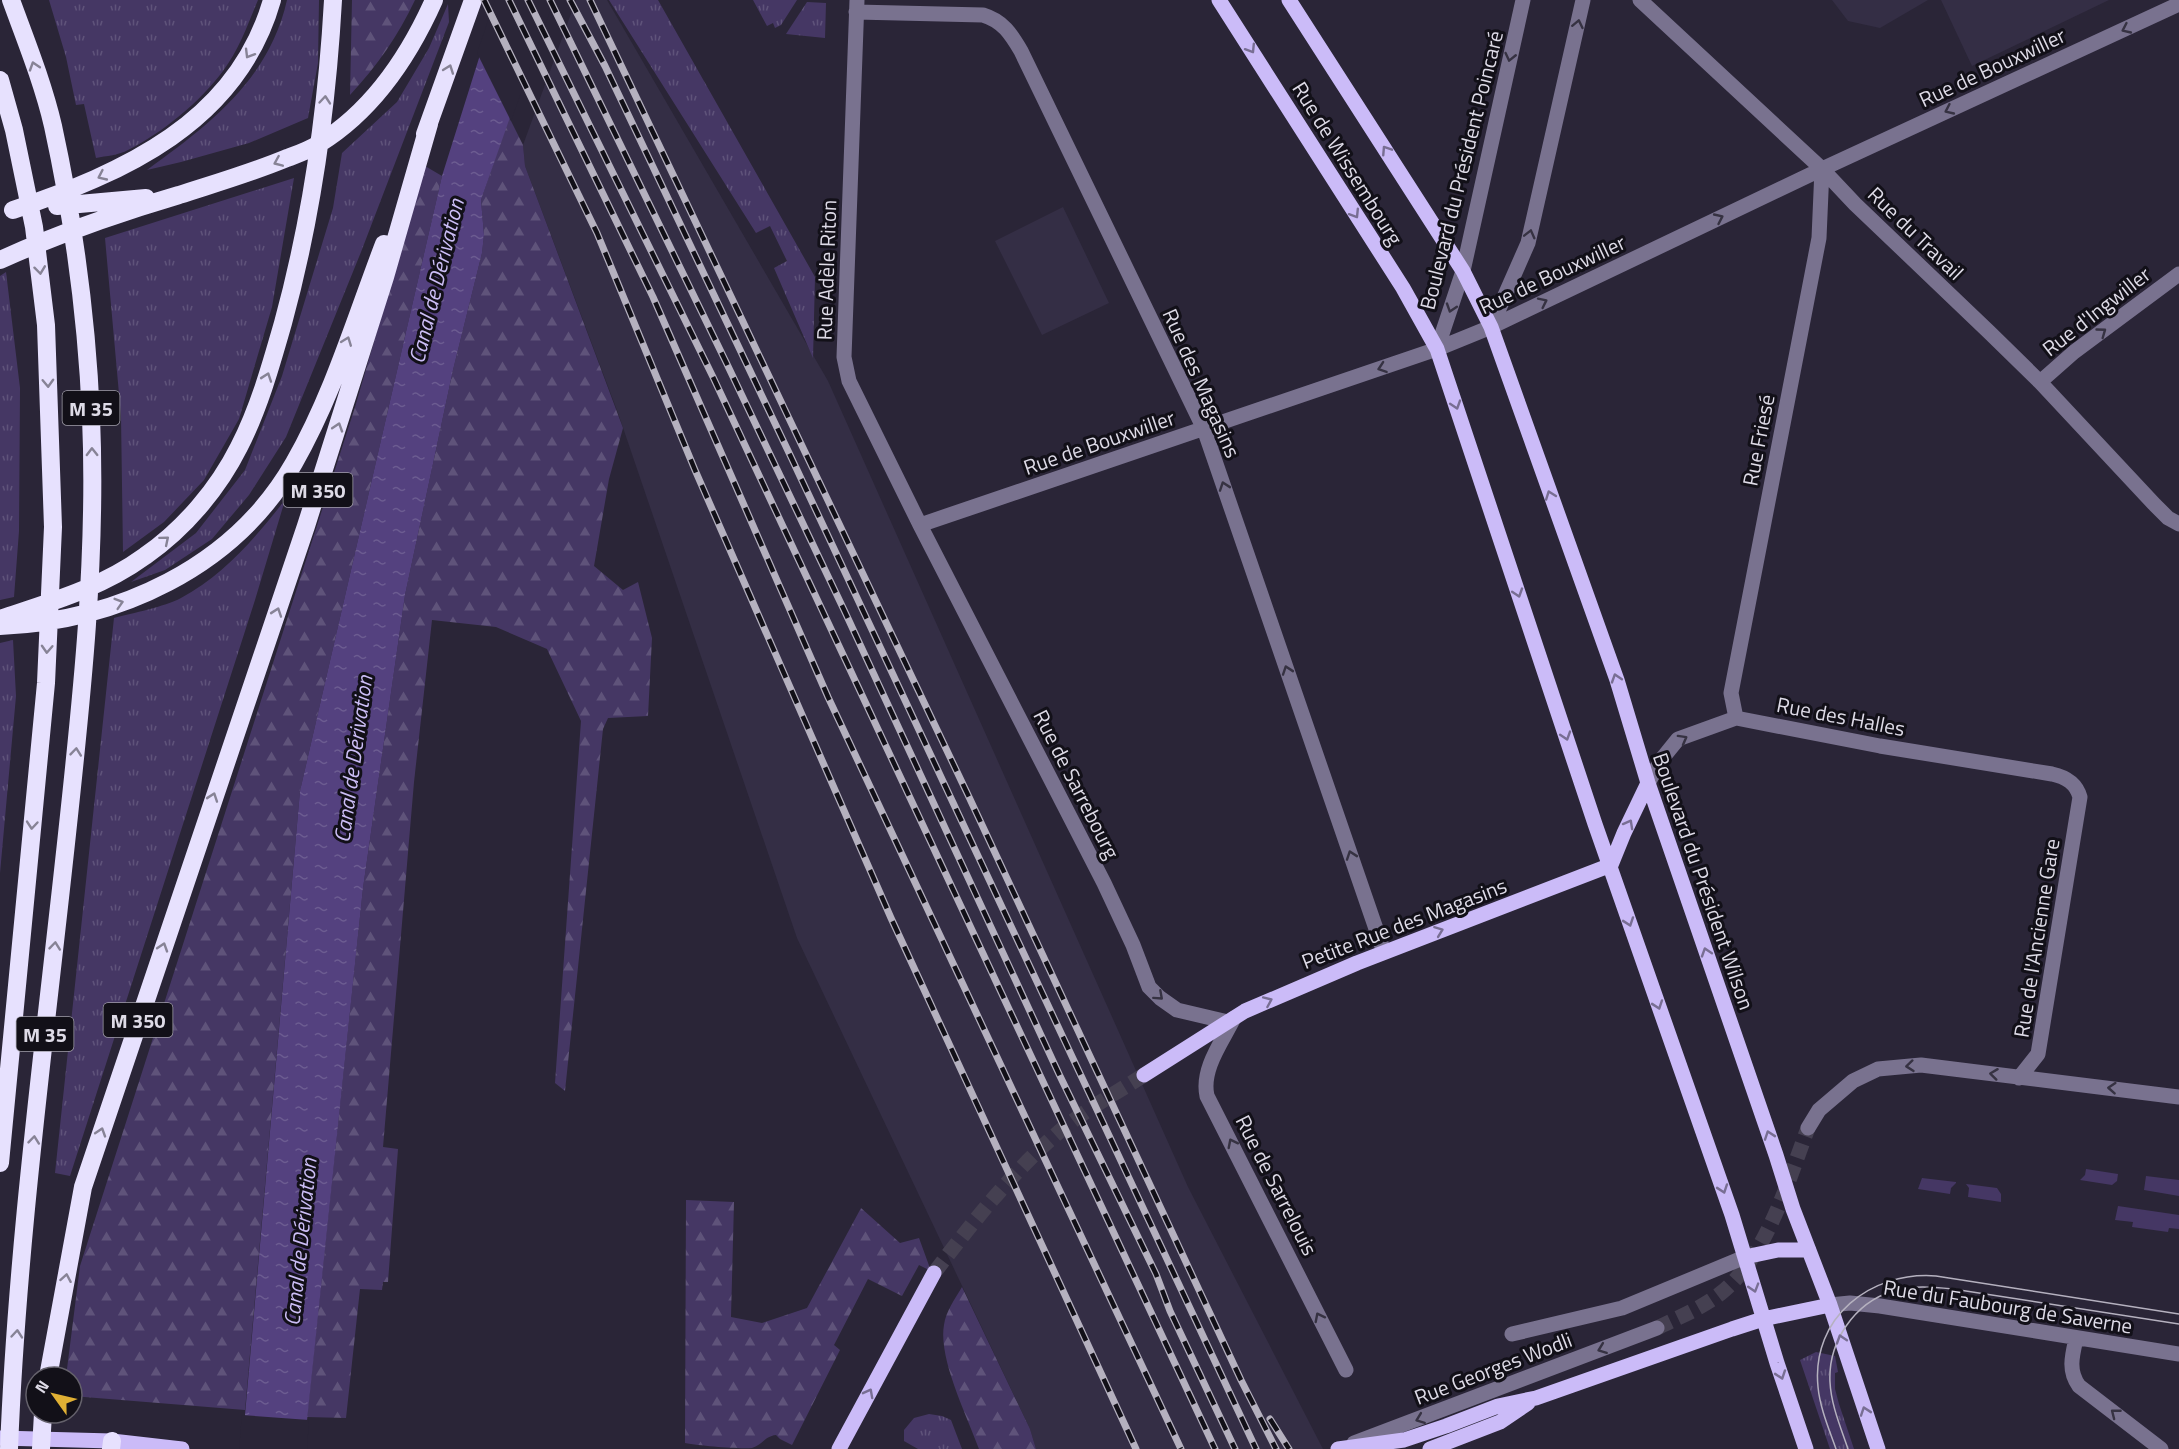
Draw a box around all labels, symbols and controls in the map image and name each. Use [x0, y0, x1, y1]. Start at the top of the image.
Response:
one-way arrow [1571, 19, 1584, 29]
street label: Rue de Bouxwiller [1913, 19, 2071, 115]
one-way arrow [2121, 21, 2132, 33]
street label: Boulevard du Président Poincaré [1411, 27, 1511, 313]
one-way arrow [1243, 43, 1255, 53]
one-way arrow [245, 48, 257, 58]
one-way arrow [1505, 52, 1518, 62]
one-way arrow [28, 61, 41, 72]
one-way arrow [442, 65, 455, 75]
street label: Rue de Wissembourg [1285, 75, 1411, 251]
one-way arrow [319, 96, 332, 105]
one-way arrow [1944, 103, 1955, 115]
one-way arrow [1382, 146, 1393, 157]
one-way arrow [273, 155, 284, 167]
one-way arrow [97, 168, 108, 180]
street label: Rue du Travail [1861, 179, 1971, 287]
water label: Canal de Dérivation [399, 194, 473, 367]
street label: Rue Adèle Riton [808, 199, 844, 341]
one-way arrow [1348, 208, 1360, 218]
one-way arrow [1713, 213, 1724, 225]
street label: Rue de Bouxwiller [1473, 226, 1631, 322]
one-way arrow [1522, 230, 1535, 240]
street label: Rue d'Ingwiller [2035, 258, 2157, 364]
one-way arrow [33, 265, 45, 274]
one-way arrow [1537, 297, 1548, 309]
one-way arrow [1446, 302, 1458, 313]
street label: Rue des Magasins [1155, 303, 1249, 463]
one-way arrow [2095, 328, 2106, 339]
one-way arrow [340, 336, 352, 347]
one-way arrow [1377, 361, 1388, 374]
one-way arrow [259, 372, 272, 383]
one-way arrow [42, 378, 55, 387]
road number: M 35 [62, 391, 119, 425]
street label: Rue Friesé [1733, 391, 1783, 489]
one-way arrow [1449, 399, 1461, 410]
street label: Rue de Bouxwiller [1019, 401, 1179, 483]
one-way arrow [330, 422, 343, 433]
one-way arrow [86, 447, 98, 456]
road number: M 350 [284, 473, 352, 507]
one-way arrow [1218, 481, 1231, 492]
one-way arrow [1545, 490, 1558, 501]
one-way arrow [158, 537, 169, 548]
one-way arrow [1511, 587, 1523, 598]
one-way arrow [113, 598, 124, 610]
one-way arrow [269, 607, 282, 618]
one-way arrow [41, 644, 54, 653]
one-way arrow [1282, 665, 1295, 676]
water label: Canal de Dérivation [324, 672, 382, 845]
one-way arrow [1610, 673, 1623, 684]
street label: Rue des Halles [1774, 688, 1908, 744]
street label: Rue de Sarrebourg [1026, 704, 1128, 864]
one-way arrow [1558, 730, 1571, 741]
one-way arrow [1677, 735, 1687, 746]
one-way arrow [69, 748, 82, 757]
street label: Boulevard du Président Wilson [1645, 748, 1763, 1014]
one-way arrow [206, 792, 219, 803]
one-way arrow [26, 820, 39, 830]
one-way arrow [1622, 820, 1633, 830]
street label: Rue de l'Ancienne Gare [2004, 836, 2068, 1040]
one-way arrow [1346, 850, 1359, 861]
street label: Petite Rue des Magasins [1297, 869, 1511, 977]
one-way arrow [1622, 916, 1635, 927]
one-way arrow [1433, 926, 1444, 938]
one-way arrow [48, 942, 61, 951]
one-way arrow [156, 942, 168, 953]
one-way arrow [1701, 947, 1714, 958]
one-way arrow [1152, 989, 1163, 1000]
one-way arrow [1262, 996, 1273, 1008]
one-way arrow [1651, 999, 1664, 1010]
road number: M 350 [104, 1003, 172, 1037]
road number: M 35 [16, 1017, 74, 1051]
one-way arrow [1906, 1059, 1915, 1072]
one-way arrow [1989, 1069, 1998, 1081]
one-way arrow [2107, 1082, 2116, 1095]
street label: Rue de Sarrelouis [1228, 1109, 1326, 1261]
one-way arrow [94, 1127, 106, 1138]
one-way arrow [1764, 1130, 1777, 1141]
one-way arrow [27, 1135, 40, 1145]
one-way arrow [1228, 1139, 1239, 1149]
water label: Canal de Dérivation [274, 1155, 326, 1328]
one-way arrow [1716, 1183, 1728, 1194]
street label: Rue du Faubourg de Saverne [1881, 1271, 2135, 1341]
one-way arrow [59, 1273, 72, 1283]
one-way arrow [1747, 1282, 1759, 1293]
one-way arrow [1315, 1313, 1327, 1324]
street label: Rue Georges Wodli [1409, 1323, 1577, 1413]
one-way arrow [10, 1330, 23, 1339]
one-way arrow [1836, 1334, 1848, 1345]
one-way arrow [1597, 1341, 1608, 1354]
north arrow [24, 1365, 84, 1425]
one-way arrow [1773, 1369, 1786, 1380]
text: N [29, 1375, 55, 1398]
one-way arrow [862, 1389, 873, 1399]
one-way arrow [1860, 1406, 1872, 1417]
one-way arrow [2110, 1410, 2121, 1421]
one-way arrow [1416, 1412, 1427, 1424]

